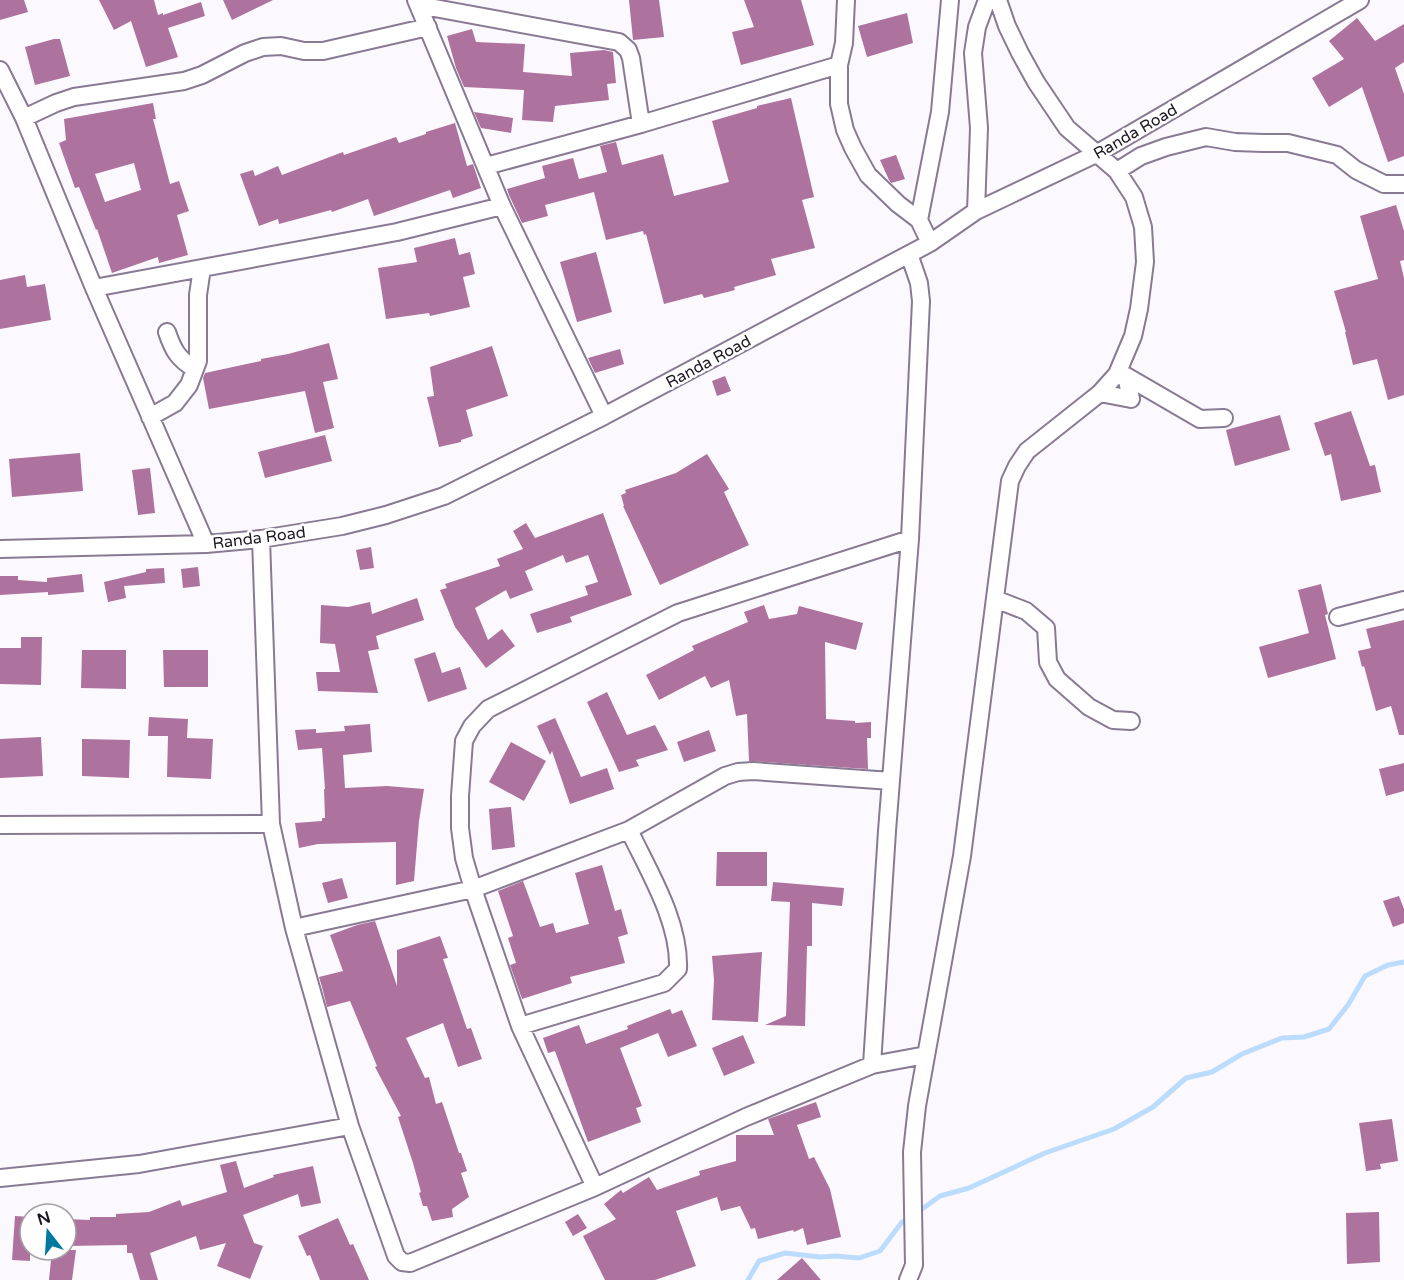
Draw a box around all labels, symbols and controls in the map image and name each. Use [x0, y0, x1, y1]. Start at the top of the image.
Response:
street label: Randa Road [1090, 100, 1181, 164]
street label: Randa Road [662, 331, 754, 393]
street label: Randa Road [211, 522, 307, 554]
north arrow [18, 1202, 78, 1262]
text: N [35, 1207, 53, 1230]

